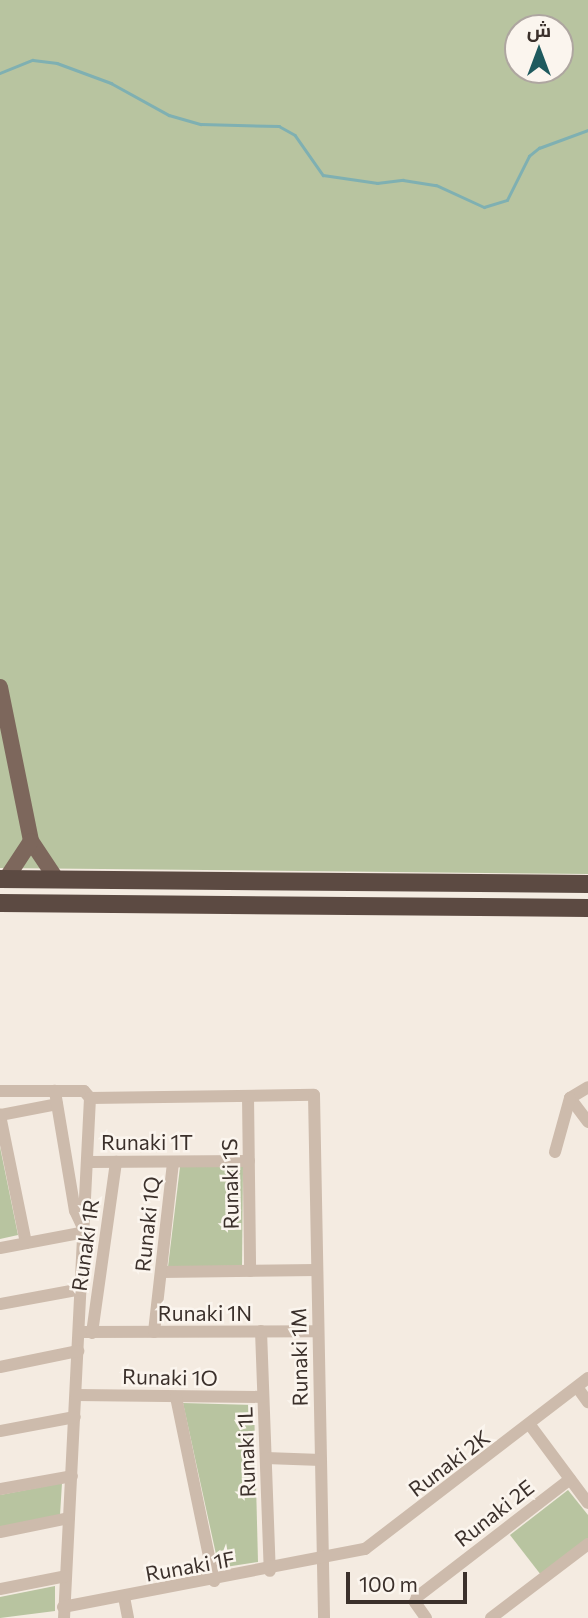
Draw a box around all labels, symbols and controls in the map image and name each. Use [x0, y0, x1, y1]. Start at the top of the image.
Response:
north arrow [504, 14, 574, 84]
text: ش [527, 18, 551, 41]
street label: Runaki 1T [101, 1129, 193, 1155]
street label: Runaki 1S [217, 1138, 243, 1230]
street label: Runaki 1Q [129, 1175, 165, 1273]
street label: Runaki 1R [66, 1197, 104, 1293]
street label: Runaki 1N [158, 1300, 252, 1326]
street label: Runaki 1M [286, 1307, 312, 1407]
street label: Runaki 1O [122, 1364, 218, 1390]
street label: Runaki 1L [232, 1406, 260, 1498]
street label: Runaki 2K [403, 1424, 495, 1502]
street label: Runaki 2E [449, 1474, 539, 1552]
street label: Runaki 1F [143, 1546, 237, 1586]
scale bar [350, 1558, 471, 1602]
text: 100 m [359, 1571, 418, 1596]

